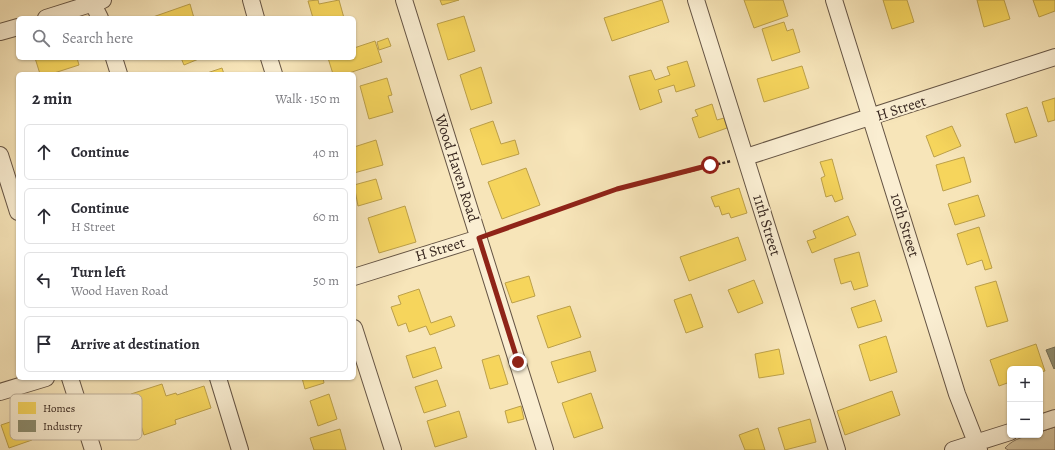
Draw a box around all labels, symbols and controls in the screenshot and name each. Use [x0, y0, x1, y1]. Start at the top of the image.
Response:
search box [16, 16, 356, 60]
icon: search [30, 27, 52, 49]
text: Search here [62, 28, 133, 48]
text: 2 min [32, 87, 72, 110]
text: Walk · 150 m [275, 90, 340, 107]
street label: H Street [874, 91, 928, 125]
street label: Wood Haven Road [430, 111, 484, 225]
icon: ahead [33, 141, 55, 163]
text: Continue [71, 142, 129, 162]
text: 40 m [313, 144, 339, 161]
route start [701, 156, 719, 174]
street label: 10th Street [886, 191, 924, 259]
street label: 11th Street [748, 192, 786, 258]
text: Continue [71, 198, 129, 218]
icon: ahead [33, 205, 55, 227]
text: 60 m [313, 208, 339, 225]
text: H Street [71, 218, 115, 235]
street label: H Street [413, 232, 467, 266]
text: Turn left [71, 262, 126, 282]
icon: left [33, 269, 55, 291]
text: 50 m [313, 272, 339, 289]
text: Wood Haven Road [71, 282, 168, 299]
icon: arrive [33, 333, 55, 355]
text: Arrive at destination [71, 334, 200, 354]
route end [509, 353, 527, 371]
map controls [1007, 366, 1043, 438]
button: + [1007, 366, 1043, 402]
legend [10, 394, 142, 440]
text: Homes [43, 401, 75, 416]
button: − [1007, 402, 1043, 438]
text: Industry [43, 419, 82, 434]

